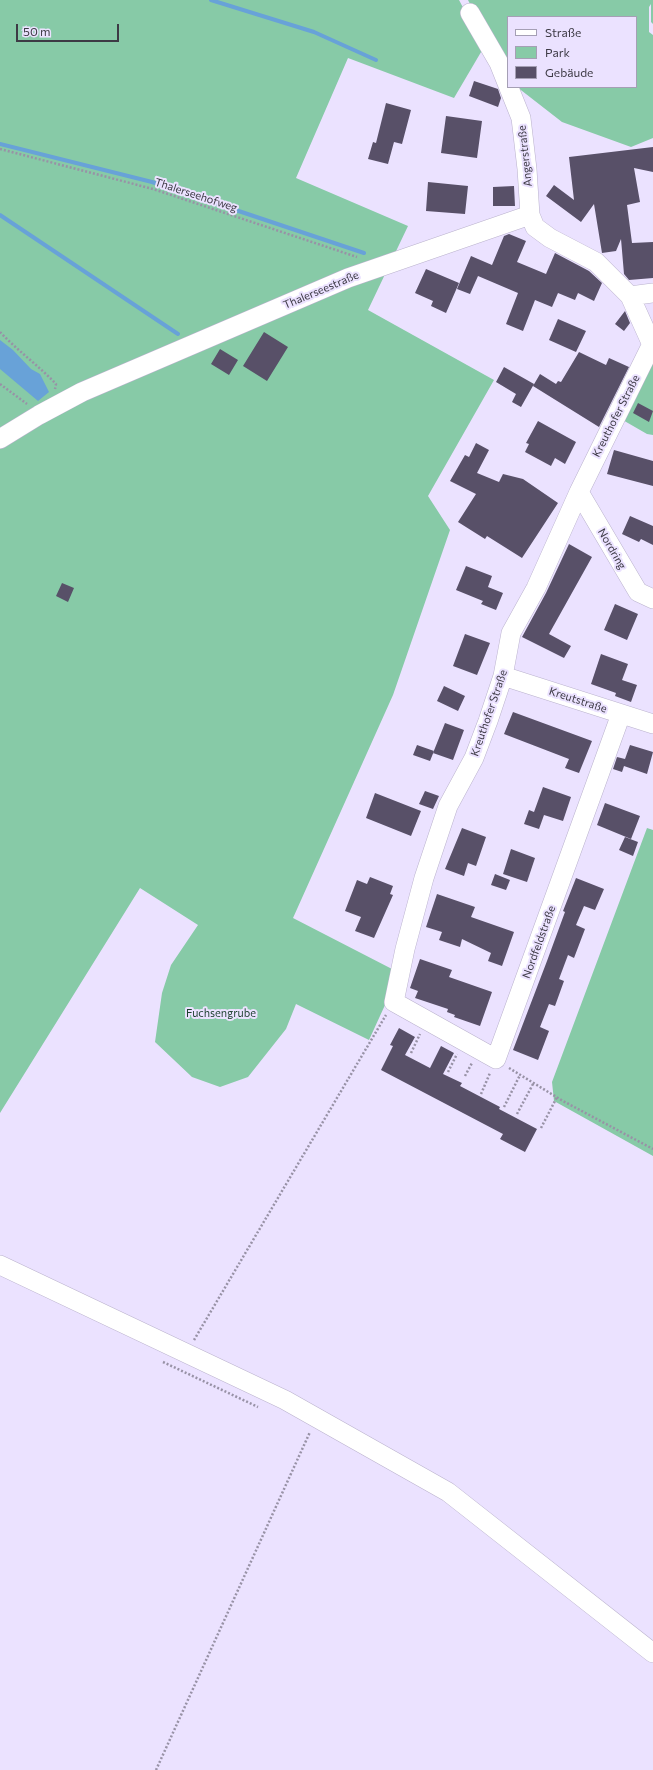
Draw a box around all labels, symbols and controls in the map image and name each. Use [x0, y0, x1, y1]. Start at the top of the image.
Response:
scale bar [18, 16, 121, 42]
legend [507, 16, 637, 88]
text: 50 m [23, 24, 51, 38]
text: Straße [545, 25, 581, 39]
text: Park [545, 45, 570, 59]
text: Gebäude [545, 65, 593, 79]
street label: Angerstraße [515, 125, 535, 187]
street label: Thalerseehofweg [153, 175, 239, 215]
street label: Thalerseestraße [281, 268, 361, 312]
street label: Kreuthofer Straße [590, 373, 642, 459]
street label: Nordring [595, 526, 629, 572]
street label: Kreuthofer Straße [468, 668, 510, 758]
street label: Kreutstraße [547, 684, 609, 716]
street label: Nordfeldstraße [520, 904, 558, 980]
park label: Fuchsengrube [186, 1006, 256, 1020]

